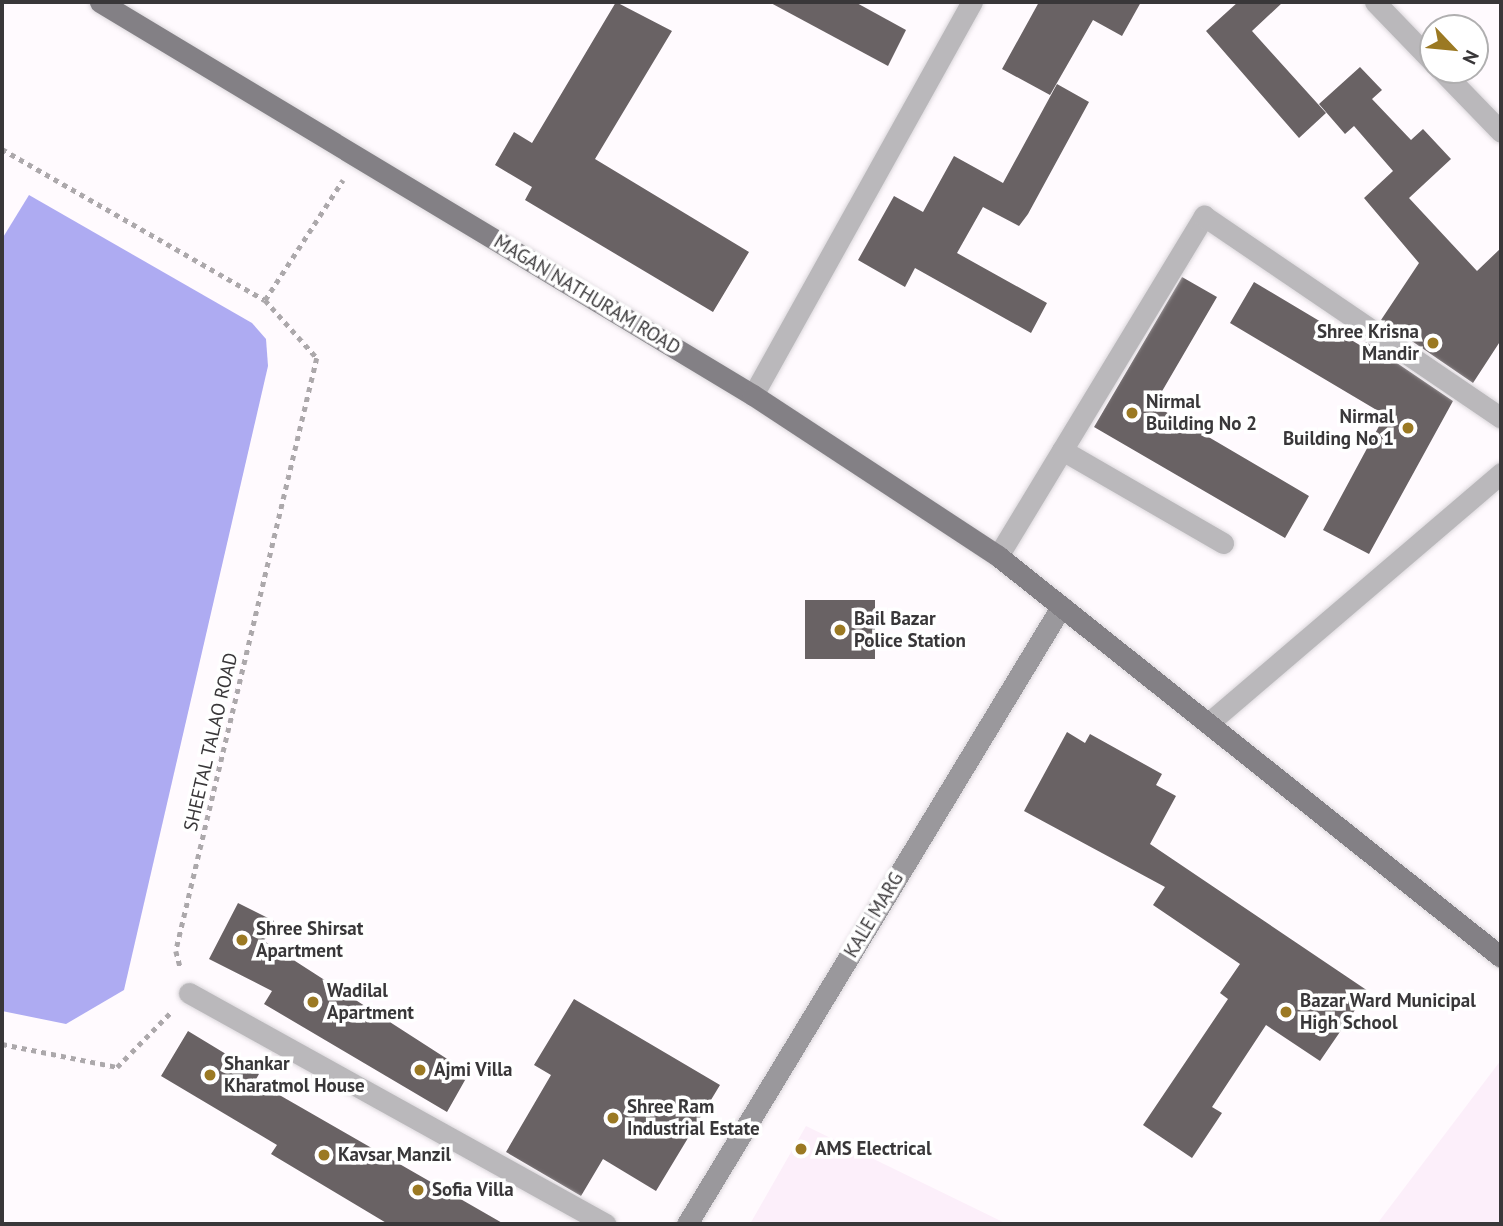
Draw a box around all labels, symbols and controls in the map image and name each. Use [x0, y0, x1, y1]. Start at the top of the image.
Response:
north arrow [1419, 14, 1489, 84]
text: N [1458, 46, 1485, 68]
street label: MAGAN NATHURAM ROAD [490, 230, 684, 360]
place label: Shree Krisna Mandir [1317, 321, 1419, 365]
marker: Shree Krisna Mandir [1425, 335, 1441, 351]
place label: Nirmal Building No 2 [1146, 391, 1257, 435]
marker: Nirmal Building No 2 [1124, 405, 1140, 421]
place label: Nirmal Building No 1 [1283, 406, 1394, 450]
marker: Nirmal Building No 1 [1400, 420, 1416, 436]
place label: Bail Bazar Police Station [854, 608, 966, 652]
marker: Bail Bazar Police Station [832, 622, 848, 638]
street label: SHEETAL TALAO ROAD [179, 650, 243, 834]
street label: KALE MARG [840, 868, 908, 962]
place label: Shree Shirsat Apartment [256, 918, 363, 962]
marker: Shree Shirsat Apartment [234, 932, 250, 948]
place label: Wadilal Apartment [327, 980, 414, 1024]
place label: Bazar Ward Municipal High School [1300, 990, 1476, 1034]
marker: Wadilal Apartment [305, 994, 321, 1010]
marker: Bazar Ward Municipal High School [1278, 1004, 1294, 1020]
place label: Shankar Kharatmol House [224, 1053, 365, 1097]
place label: Ajmi Villa [434, 1059, 513, 1081]
marker: Ajmi Villa [412, 1062, 428, 1078]
marker: Shankar Kharatmol House [202, 1067, 218, 1083]
place label: Shree Ram Industrial Estate [627, 1096, 760, 1140]
marker: Shree Ram Industrial Estate [605, 1110, 621, 1126]
place label: AMS Electrical [815, 1138, 932, 1160]
marker: AMS Electrical [793, 1141, 809, 1157]
place label: Kavsar Manzil [338, 1144, 451, 1166]
marker: Kavsar Manzil [316, 1147, 332, 1163]
place label: Sofia Villa [432, 1179, 514, 1201]
marker: Sofia Villa [410, 1182, 426, 1198]

